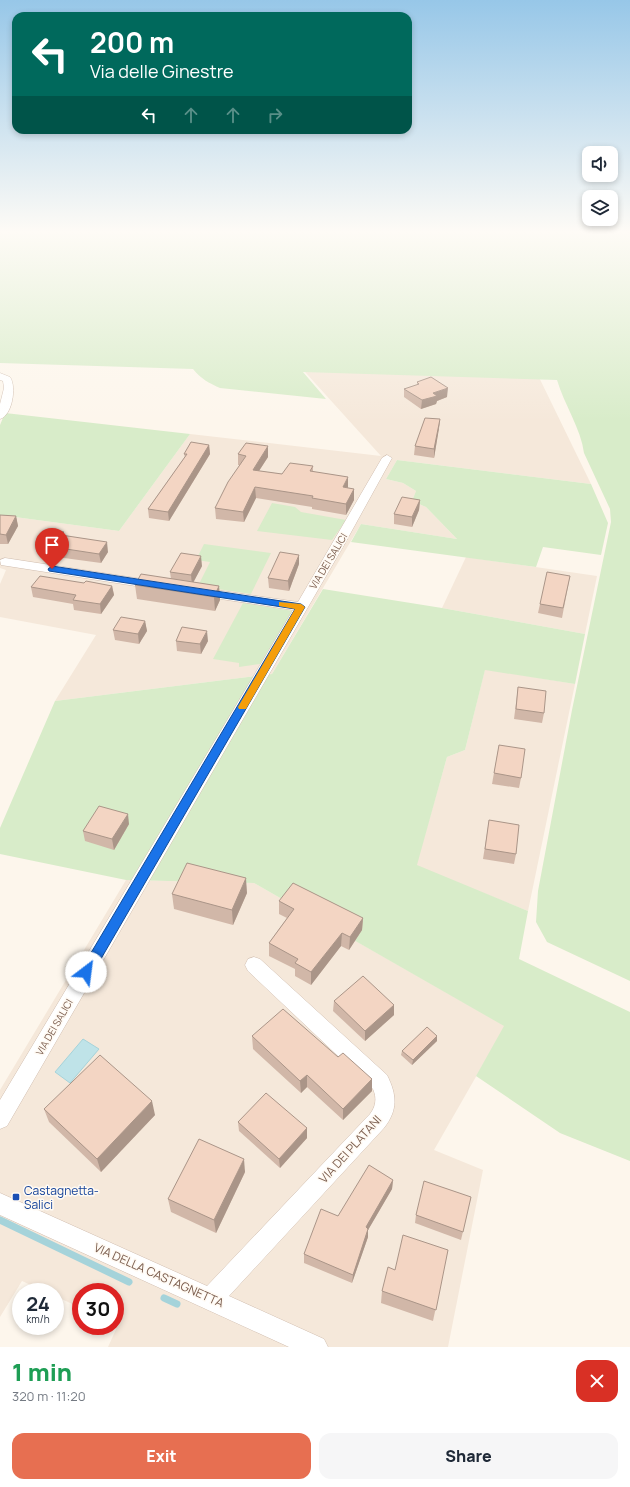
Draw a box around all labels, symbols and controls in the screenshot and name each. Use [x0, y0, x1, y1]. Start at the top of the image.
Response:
text: 200 m [90, 23, 174, 61]
icon: left [24, 28, 76, 80]
text: Via delle Ginestre [90, 59, 234, 83]
icon: left [138, 104, 160, 126]
icon: ahead [180, 104, 202, 126]
icon: ahead [222, 104, 244, 126]
icon: right [264, 104, 286, 126]
map controls [582, 146, 618, 226]
button: sound [582, 146, 618, 182]
button: layers [582, 190, 618, 226]
pin [35, 528, 69, 569]
street label: VIA DEI SALICI [306, 530, 350, 592]
icon: arrive [41, 534, 63, 556]
position arrow [65, 951, 107, 993]
street label: VIA DEI SALICI [32, 996, 76, 1058]
street label: VIA DEI PLATANI [315, 1111, 385, 1187]
place label: Castagnetta- Salici [24, 1182, 99, 1213]
marker: Castagnetta- Salici [11, 1192, 21, 1202]
street label: VIA DELLA CASTAGNETTA [91, 1239, 227, 1311]
speed limit sign: 30 [72, 1283, 124, 1335]
text: 24 [26, 1290, 50, 1317]
text: km/h [26, 1312, 50, 1326]
text: 1 min [12, 1355, 72, 1388]
button: close [576, 1360, 618, 1402]
text: 320 m · 11:20 [12, 1387, 86, 1405]
button: Exit [12, 1433, 311, 1479]
button: Share [319, 1433, 618, 1479]

